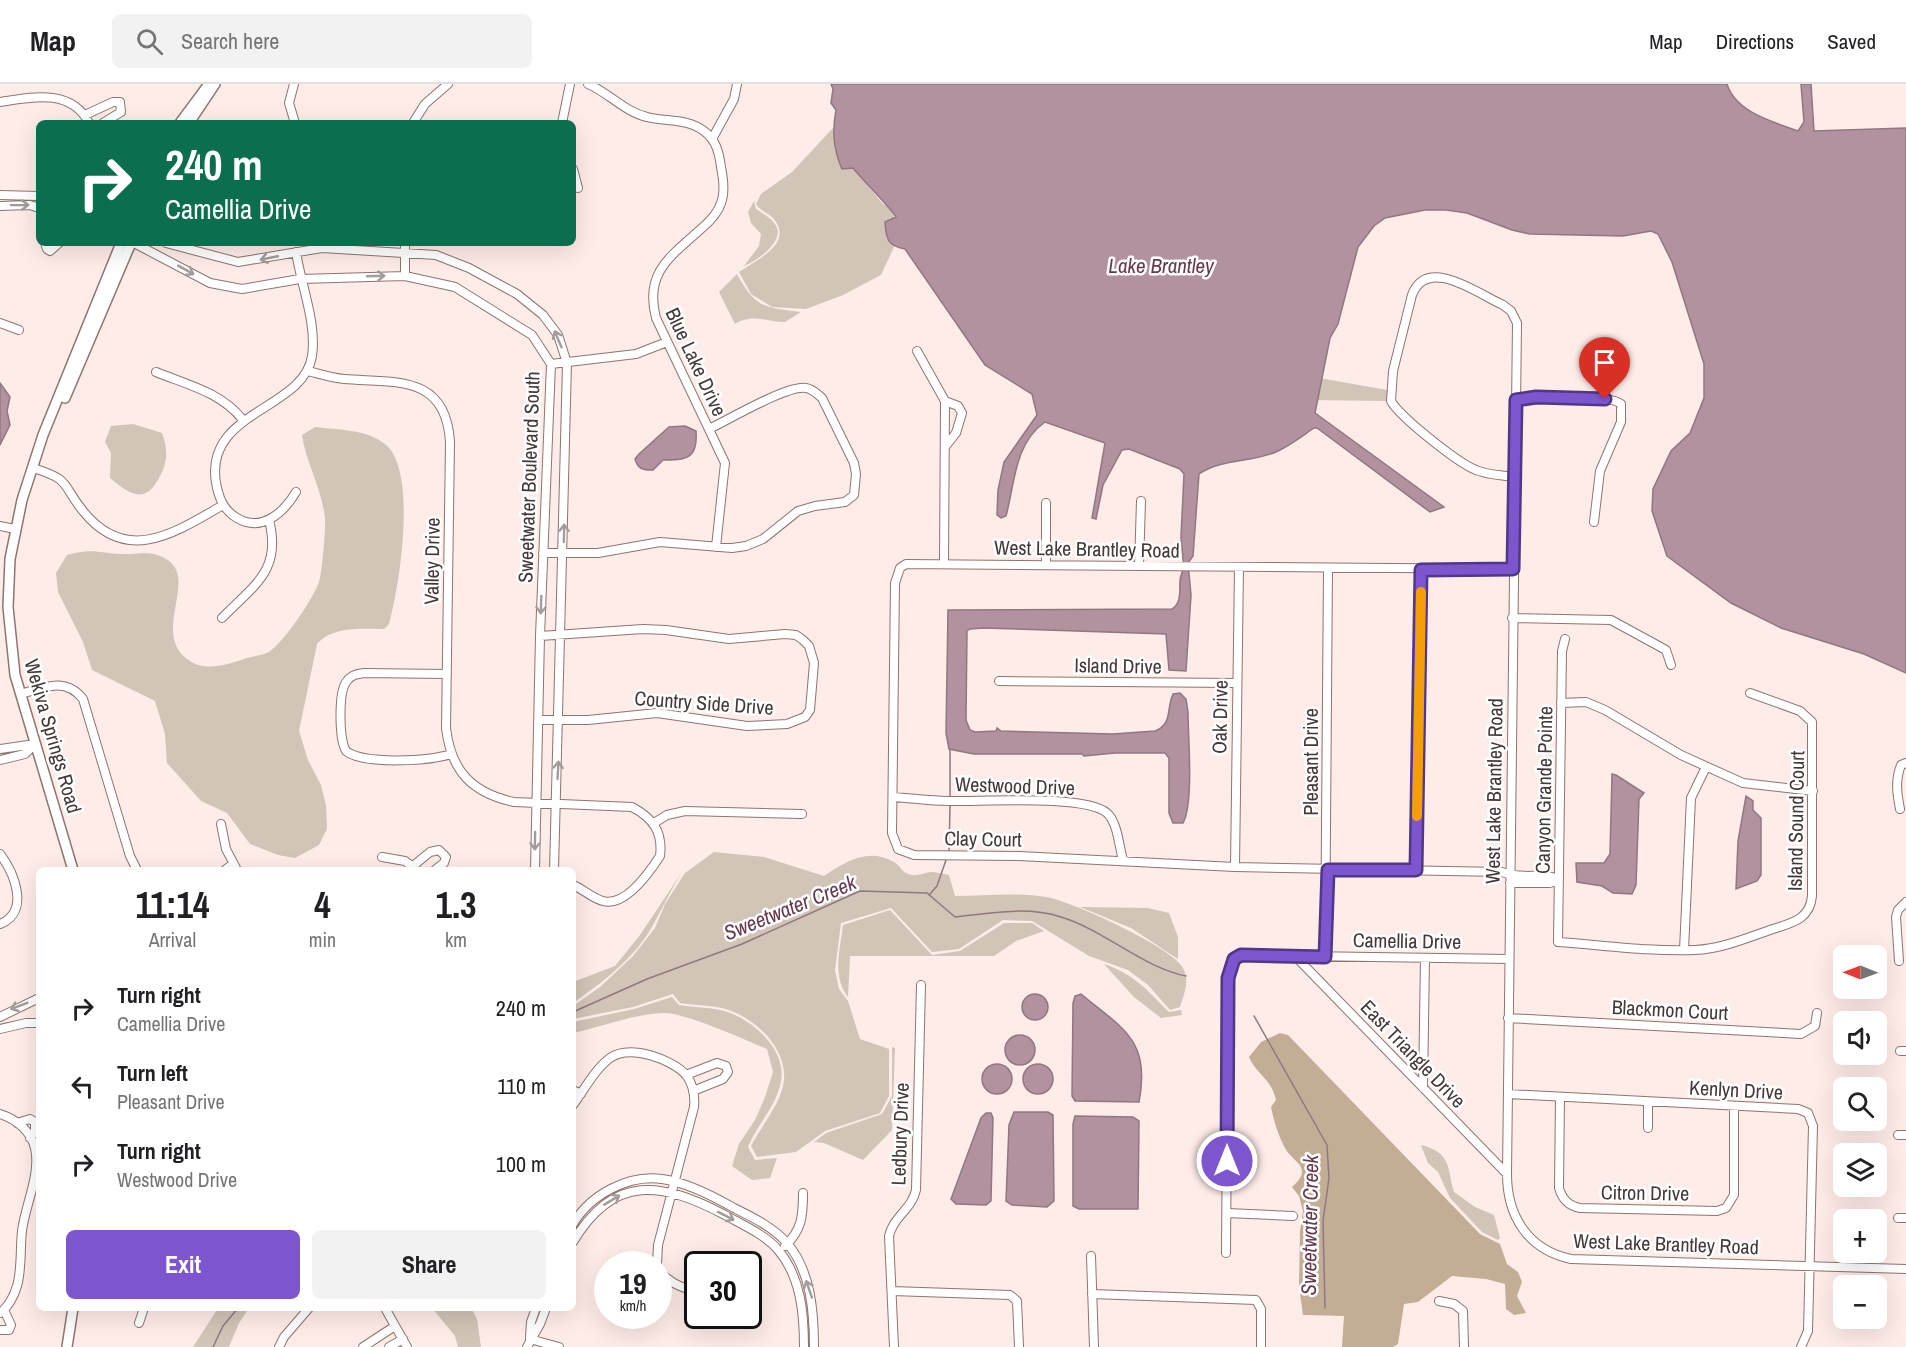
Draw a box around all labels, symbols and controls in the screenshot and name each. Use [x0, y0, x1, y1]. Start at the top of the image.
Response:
search box [112, 14, 532, 68]
text: Map [30, 22, 76, 60]
icon: search [133, 25, 166, 58]
text: Search here [181, 26, 279, 56]
text: Map [1649, 27, 1683, 56]
text: Directions [1716, 27, 1794, 56]
text: Saved [1827, 27, 1876, 56]
text: 240 m [165, 137, 263, 193]
icon: right [66, 144, 144, 222]
text: Camellia Drive [165, 191, 311, 227]
one-way arrow [9, 200, 29, 211]
water label: Lake Brantley [1108, 251, 1215, 280]
one-way arrow [260, 252, 279, 263]
one-way arrow [177, 264, 194, 276]
one-way arrow [365, 271, 385, 282]
street label: Blue Lake Drive [660, 303, 733, 420]
one-way arrow [552, 331, 564, 349]
pin [1579, 337, 1630, 399]
icon: arrive [1588, 346, 1621, 379]
street label: Sweetwater Boulevard South [511, 371, 546, 583]
street label: Valley Drive [417, 517, 446, 605]
one-way arrow [558, 523, 570, 543]
street label: West Lake Brantley Road [994, 533, 1180, 564]
one-way arrow [535, 594, 547, 614]
street label: Island Drive [1074, 651, 1162, 680]
street label: Wekiva Springs Road [19, 656, 88, 816]
street label: Oak Drive [1205, 680, 1234, 754]
street label: Country Side Drive [634, 684, 775, 721]
street label: West Lake Brantley Road [1478, 698, 1509, 884]
street label: Canyon Grande Pointe [1529, 706, 1558, 874]
street label: Pleasant Drive [1297, 708, 1324, 816]
street label: Island Sound Court [1781, 750, 1810, 891]
one-way arrow [552, 760, 563, 780]
street label: Westwood Drive [955, 770, 1075, 801]
street label: Clay Court [944, 824, 1022, 853]
one-way arrow [530, 831, 541, 851]
water label: Sweetwater Creek [719, 867, 862, 947]
text: 11:14 [135, 881, 209, 929]
text: 4 [314, 881, 331, 929]
text: 1.3 [435, 881, 477, 929]
text: Arrival [149, 926, 196, 953]
text: min [309, 926, 336, 953]
text: km [445, 926, 467, 953]
street label: Camellia Drive [1353, 926, 1461, 955]
north arrow [1833, 945, 1887, 999]
map controls [1833, 945, 1887, 1329]
text: Turn right [117, 980, 201, 1010]
icon: right [66, 992, 99, 1025]
text: 240 m [496, 993, 546, 1023]
street label: Blackmon Court [1611, 993, 1729, 1026]
street label: East Triangle Drive [1355, 994, 1472, 1114]
one-way arrow [10, 1001, 29, 1012]
text: Camellia Drive [117, 1010, 225, 1037]
button: sound [1833, 1011, 1887, 1065]
text: Turn left [117, 1058, 188, 1088]
icon: left [66, 1070, 99, 1103]
text: 110 m [497, 1071, 546, 1101]
street label: Kenlyn Drive [1688, 1074, 1784, 1105]
button: search [1833, 1077, 1887, 1131]
street label: Ledbury Drive [884, 1082, 915, 1186]
text: Pleasant Drive [117, 1088, 225, 1115]
position arrow [1195, 1129, 1259, 1193]
text: Turn right [117, 1136, 201, 1166]
button: layers [1833, 1143, 1887, 1197]
icon: right [66, 1148, 99, 1181]
text: 100 m [496, 1149, 546, 1179]
water label: Sweetwater Creek [1294, 1153, 1325, 1296]
text: Westwood Drive [117, 1166, 237, 1193]
street label: Citron Drive [1601, 1178, 1689, 1207]
one-way arrow [603, 1194, 620, 1206]
button: + [1833, 1209, 1887, 1263]
one-way arrow [717, 1210, 735, 1222]
street label: West Lake Brantley Road [1573, 1227, 1759, 1260]
button: Exit [66, 1230, 300, 1299]
button: Share [312, 1230, 546, 1299]
speed limit sign: 30 [684, 1251, 762, 1329]
text: 19 [619, 1263, 647, 1303]
button: − [1833, 1275, 1887, 1329]
one-way arrow [802, 1280, 813, 1299]
text: km/h [620, 1295, 646, 1316]

